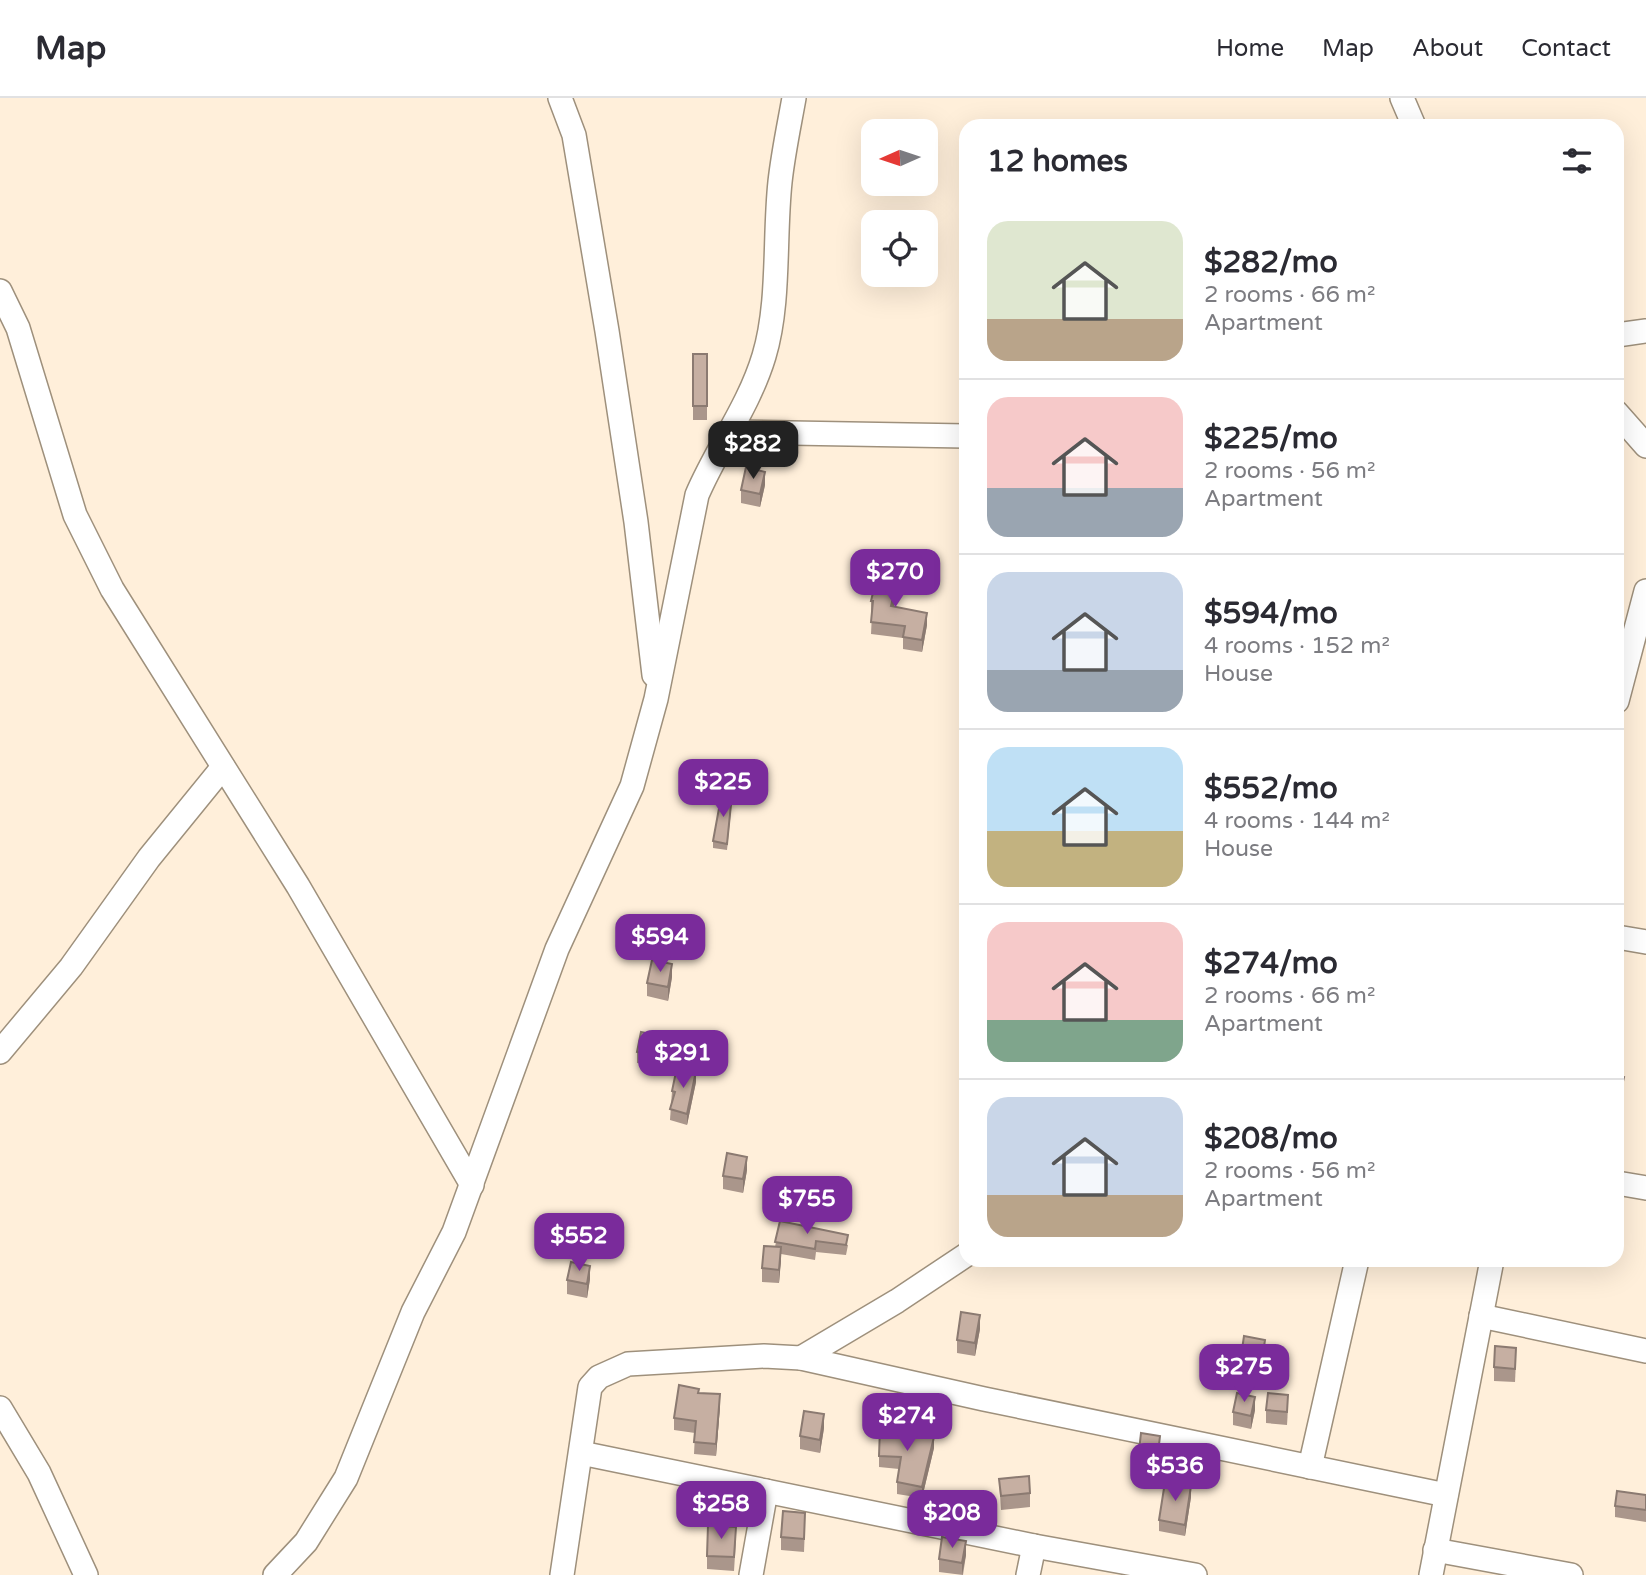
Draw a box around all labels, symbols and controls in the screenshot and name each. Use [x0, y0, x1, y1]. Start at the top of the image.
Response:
text: Map [35, 29, 106, 68]
text: Home [1216, 34, 1284, 63]
text: Map [1322, 34, 1374, 63]
text: About [1412, 34, 1483, 63]
text: Contact [1521, 34, 1611, 63]
north arrow [861, 119, 938, 196]
map controls [861, 119, 938, 287]
icon: filters [1558, 142, 1596, 180]
text: 12 homes [987, 143, 1128, 180]
button: locate [861, 210, 938, 287]
text: $282/mo [1204, 244, 1338, 281]
icon: home [1043, 249, 1127, 333]
text: 2 rooms · 66 m² [1204, 281, 1375, 309]
text: Apartment [1204, 309, 1323, 337]
text: $225/mo [1204, 420, 1338, 457]
pin: $282 [712, 422, 794, 481]
icon: home [1043, 425, 1127, 509]
text: $282 [724, 430, 782, 458]
text: 2 rooms · 56 m² [1204, 457, 1375, 485]
text: Apartment [1204, 485, 1323, 513]
pin: $270 [854, 550, 936, 609]
text: $270 [866, 558, 924, 586]
text: $594/mo [1204, 595, 1338, 632]
icon: home [1043, 600, 1127, 684]
text: 4 rooms · 152 m² [1204, 632, 1390, 660]
text: House [1204, 660, 1273, 688]
pin: $225 [682, 760, 764, 819]
text: $225 [694, 768, 752, 796]
text: $552/mo [1204, 770, 1338, 807]
icon: home [1043, 775, 1127, 859]
text: 4 rooms · 144 m² [1204, 807, 1390, 835]
text: House [1204, 835, 1273, 863]
pin: $594 [619, 914, 701, 974]
text: $594 [631, 923, 689, 951]
text: $274/mo [1204, 945, 1338, 982]
icon: home [1043, 950, 1127, 1034]
text: 2 rooms · 66 m² [1204, 982, 1375, 1010]
text: Apartment [1204, 1010, 1323, 1038]
pin: $291 [642, 1030, 724, 1090]
text: $291 [654, 1039, 712, 1067]
text: $208/mo [1204, 1120, 1338, 1157]
icon: home [1043, 1125, 1127, 1209]
text: 2 rooms · 56 m² [1204, 1157, 1375, 1185]
pin: $755 [766, 1176, 848, 1236]
text: $755 [778, 1185, 836, 1213]
text: Apartment [1204, 1185, 1323, 1213]
pin: $552 [538, 1214, 620, 1273]
text: $552 [550, 1222, 608, 1250]
pin: $275 [1203, 1344, 1285, 1404]
text: $275 [1215, 1353, 1273, 1381]
pin: $274 [866, 1394, 948, 1453]
text: $274 [878, 1402, 936, 1430]
pin: $536 [1134, 1444, 1216, 1503]
text: $536 [1146, 1452, 1204, 1480]
pin: $258 [680, 1482, 762, 1541]
text: $258 [692, 1490, 750, 1518]
pin: $208 [911, 1490, 993, 1550]
text: $208 [923, 1499, 981, 1527]

